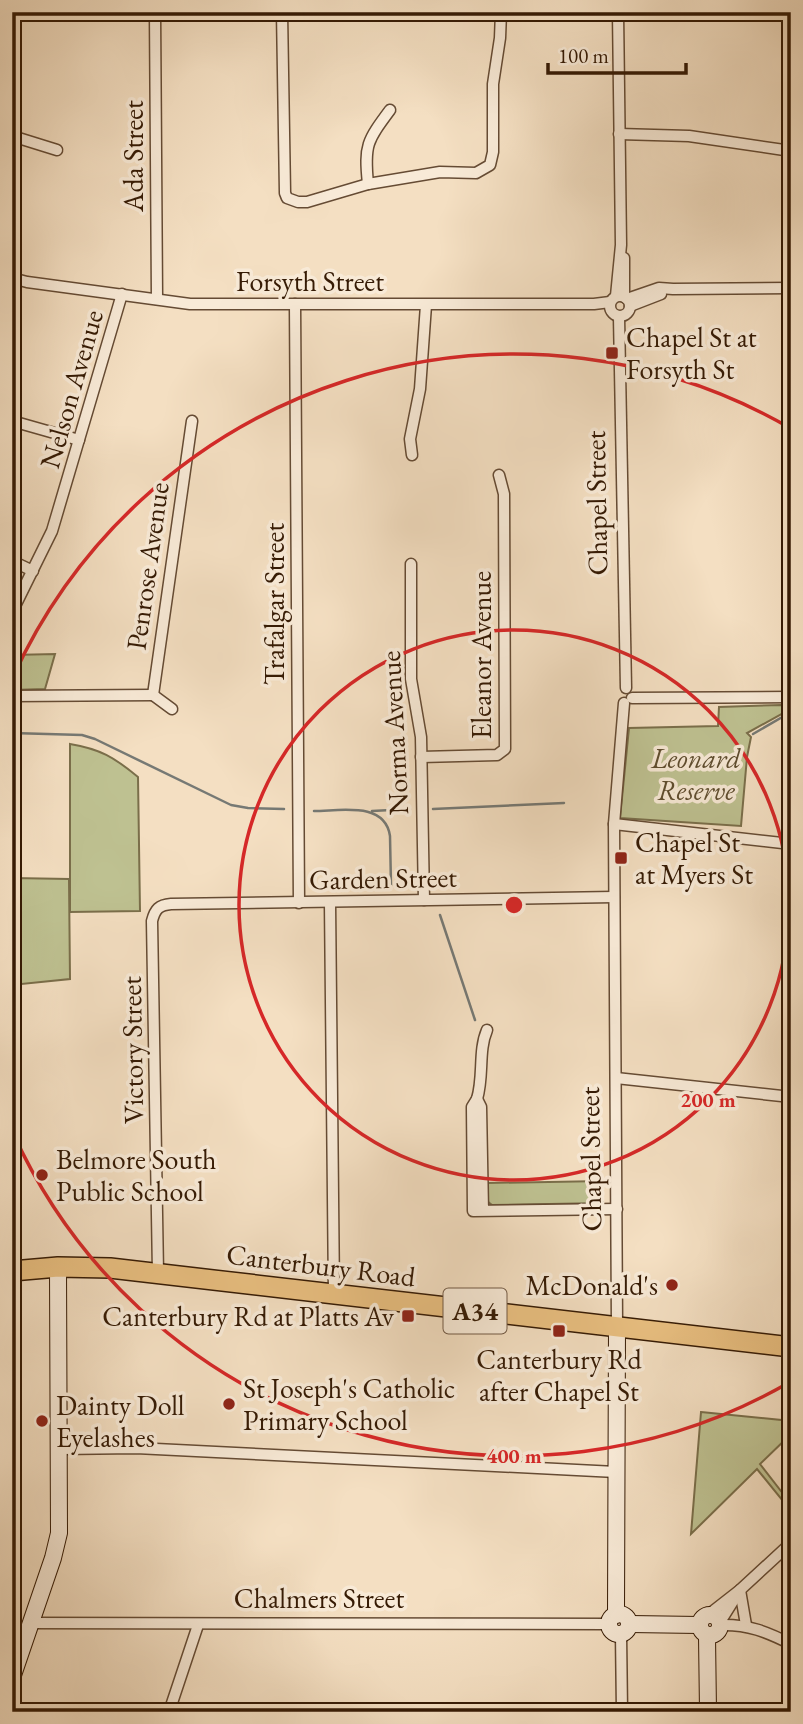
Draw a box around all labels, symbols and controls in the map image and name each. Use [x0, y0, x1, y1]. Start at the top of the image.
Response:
scale bar [548, 32, 686, 76]
text: 100 m [558, 42, 609, 69]
street label: Ada Street [115, 100, 151, 213]
street label: Forsyth Street [236, 263, 384, 299]
street label: Nelson Avenue [31, 305, 111, 473]
place label: Chapel St at Forsyth St [626, 319, 757, 387]
marker: Chapel St at Forsyth St [604, 345, 620, 361]
street label: Chapel Street [577, 430, 615, 576]
street label: Penrose Avenue [117, 480, 177, 652]
street label: Trafalgar Street [256, 523, 292, 685]
street label: Eleanor Avenue [463, 571, 499, 739]
street label: Norma Avenue [372, 650, 416, 816]
park label: Leonard Reserve [650, 740, 741, 808]
place label: Chapel St at Myers St [635, 824, 753, 892]
marker: Chapel St at Myers St [613, 850, 629, 866]
street label: Garden Street [309, 859, 457, 897]
centre of rings [502, 893, 526, 917]
street label: Victory Street [113, 976, 151, 1124]
street label: Chapel Street [571, 1086, 609, 1232]
text: 200 m [680, 1086, 736, 1113]
place label: Belmore South Public School [56, 1141, 216, 1209]
marker: Belmore South Public School [34, 1167, 50, 1183]
street label: Canterbury Road [225, 1236, 418, 1295]
place label: McDonald's [525, 1267, 658, 1303]
marker: McDonald's [664, 1277, 680, 1293]
road number: A34 [444, 1288, 506, 1334]
place label: Canterbury Rd at Platts Av [102, 1298, 395, 1334]
marker: Canterbury Rd at Platts Av [400, 1308, 416, 1324]
marker: Canterbury Rd after Chapel St [551, 1323, 567, 1339]
place label: Canterbury Rd after Chapel St [476, 1341, 643, 1409]
place label: St Joseph's Catholic Primary School [243, 1370, 455, 1438]
place label: Dainty Doll Eyelashes [56, 1387, 185, 1455]
marker: St Joseph's Catholic Primary School [221, 1396, 237, 1412]
marker: Dainty Doll Eyelashes [34, 1413, 50, 1429]
text: 400 m [486, 1442, 542, 1469]
street label: Chalmers Street [234, 1580, 404, 1616]

